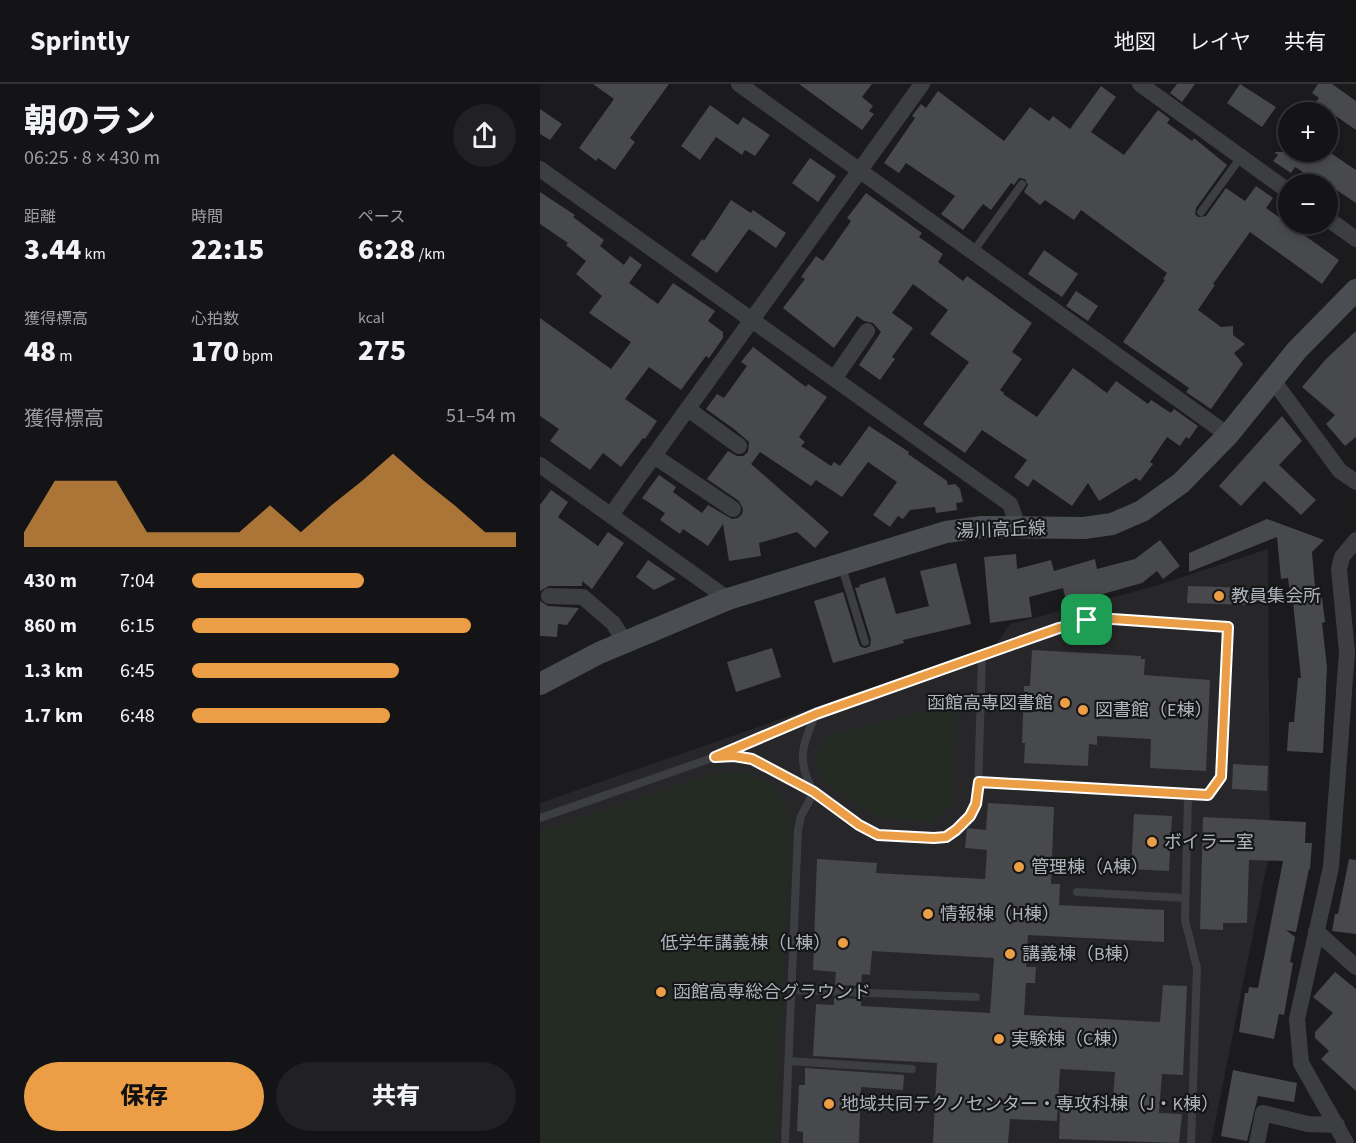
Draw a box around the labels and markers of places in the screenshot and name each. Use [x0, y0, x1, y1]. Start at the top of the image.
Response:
place label: 教員集会所 [1231, 584, 1321, 609]
marker: 教員集会所 [1212, 589, 1226, 603]
pin [1061, 594, 1112, 645]
place label: 函館高専図書館 [927, 691, 1053, 716]
marker: 函館高専図書館 [1058, 696, 1072, 710]
place label: 図書館（E棟） [1095, 698, 1213, 723]
marker: 図書館（E棟） [1076, 703, 1090, 717]
place label: ボイラー室 [1164, 830, 1254, 855]
marker: ボイラー室 [1145, 835, 1159, 849]
place label: 管理棟（A棟） [1031, 855, 1149, 880]
marker: 管理棟（A棟） [1012, 860, 1026, 874]
place label: 情報棟（H棟） [940, 902, 1060, 927]
marker: 情報棟（H棟） [921, 907, 935, 921]
place label: 低学年講義棟（L棟） [660, 931, 831, 956]
marker: 低学年講義棟（L棟） [836, 936, 850, 950]
place label: 講義棟（B棟） [1022, 942, 1141, 967]
marker: 講義棟（B棟） [1003, 947, 1017, 961]
place label: 函館高専総合グラウンド [673, 980, 871, 1005]
marker: 函館高専総合グラウンド [654, 985, 668, 999]
place label: 実験棟（C棟） [1011, 1027, 1129, 1052]
marker: 実験棟（C棟） [992, 1032, 1006, 1046]
place label: 地域共同テクノセンター・専攻科棟（J・K棟） [841, 1092, 1219, 1117]
marker: 地域共同テクノセンター・専攻科棟（J・K棟） [822, 1097, 836, 1111]

